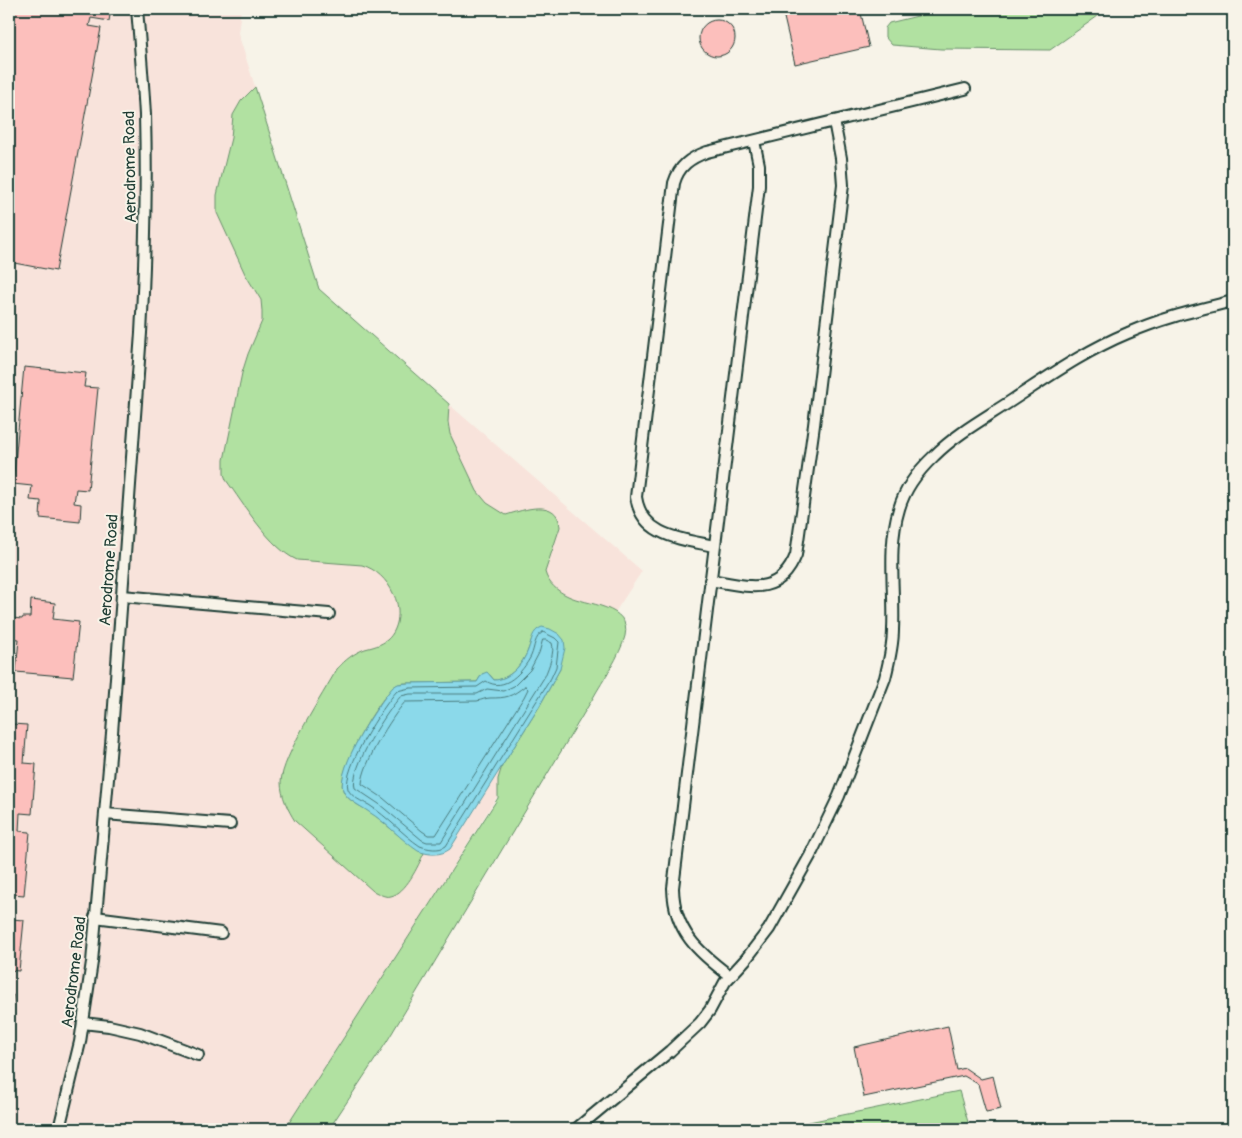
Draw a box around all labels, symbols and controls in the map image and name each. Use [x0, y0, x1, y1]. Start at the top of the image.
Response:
street label: Aerodrome Road [119, 111, 141, 223]
street label: Aerodrome Road [95, 513, 123, 627]
street label: Aerodrome Road [57, 915, 91, 1029]

